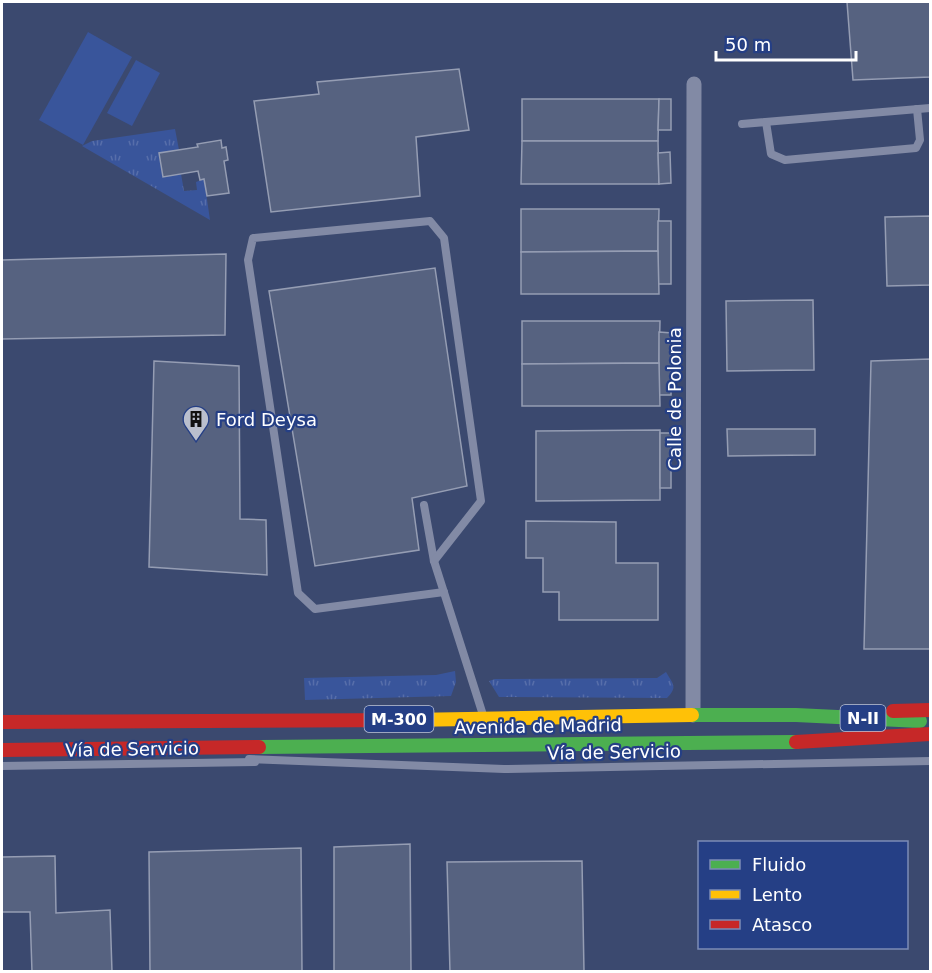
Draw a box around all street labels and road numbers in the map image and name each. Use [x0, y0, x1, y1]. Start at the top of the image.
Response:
street label: Calle de Polonia [664, 327, 685, 471]
road number: N-II [840, 705, 886, 731]
road number: M-300 [364, 706, 434, 732]
street label: Avenida de Madrid [454, 714, 622, 738]
street label: Vía de Servicio [65, 737, 199, 761]
street label: Vía de Servicio [547, 740, 681, 764]

